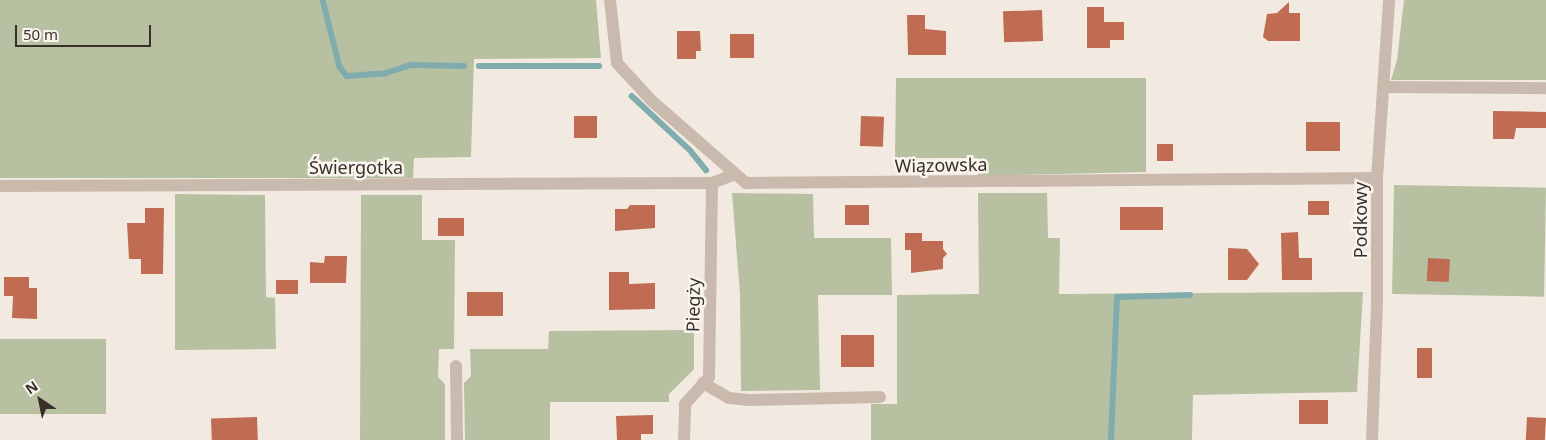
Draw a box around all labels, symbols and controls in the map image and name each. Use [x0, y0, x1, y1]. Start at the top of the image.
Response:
scale bar [18, 15, 154, 47]
text: 50 m [23, 24, 58, 44]
street label: Wiązowska [894, 153, 988, 177]
street label: Świergotka [309, 156, 403, 178]
street label: Podkowy [1349, 182, 1371, 258]
street label: Piegży [682, 278, 704, 332]
north arrow [15, 375, 65, 425]
text: N [21, 376, 41, 398]

